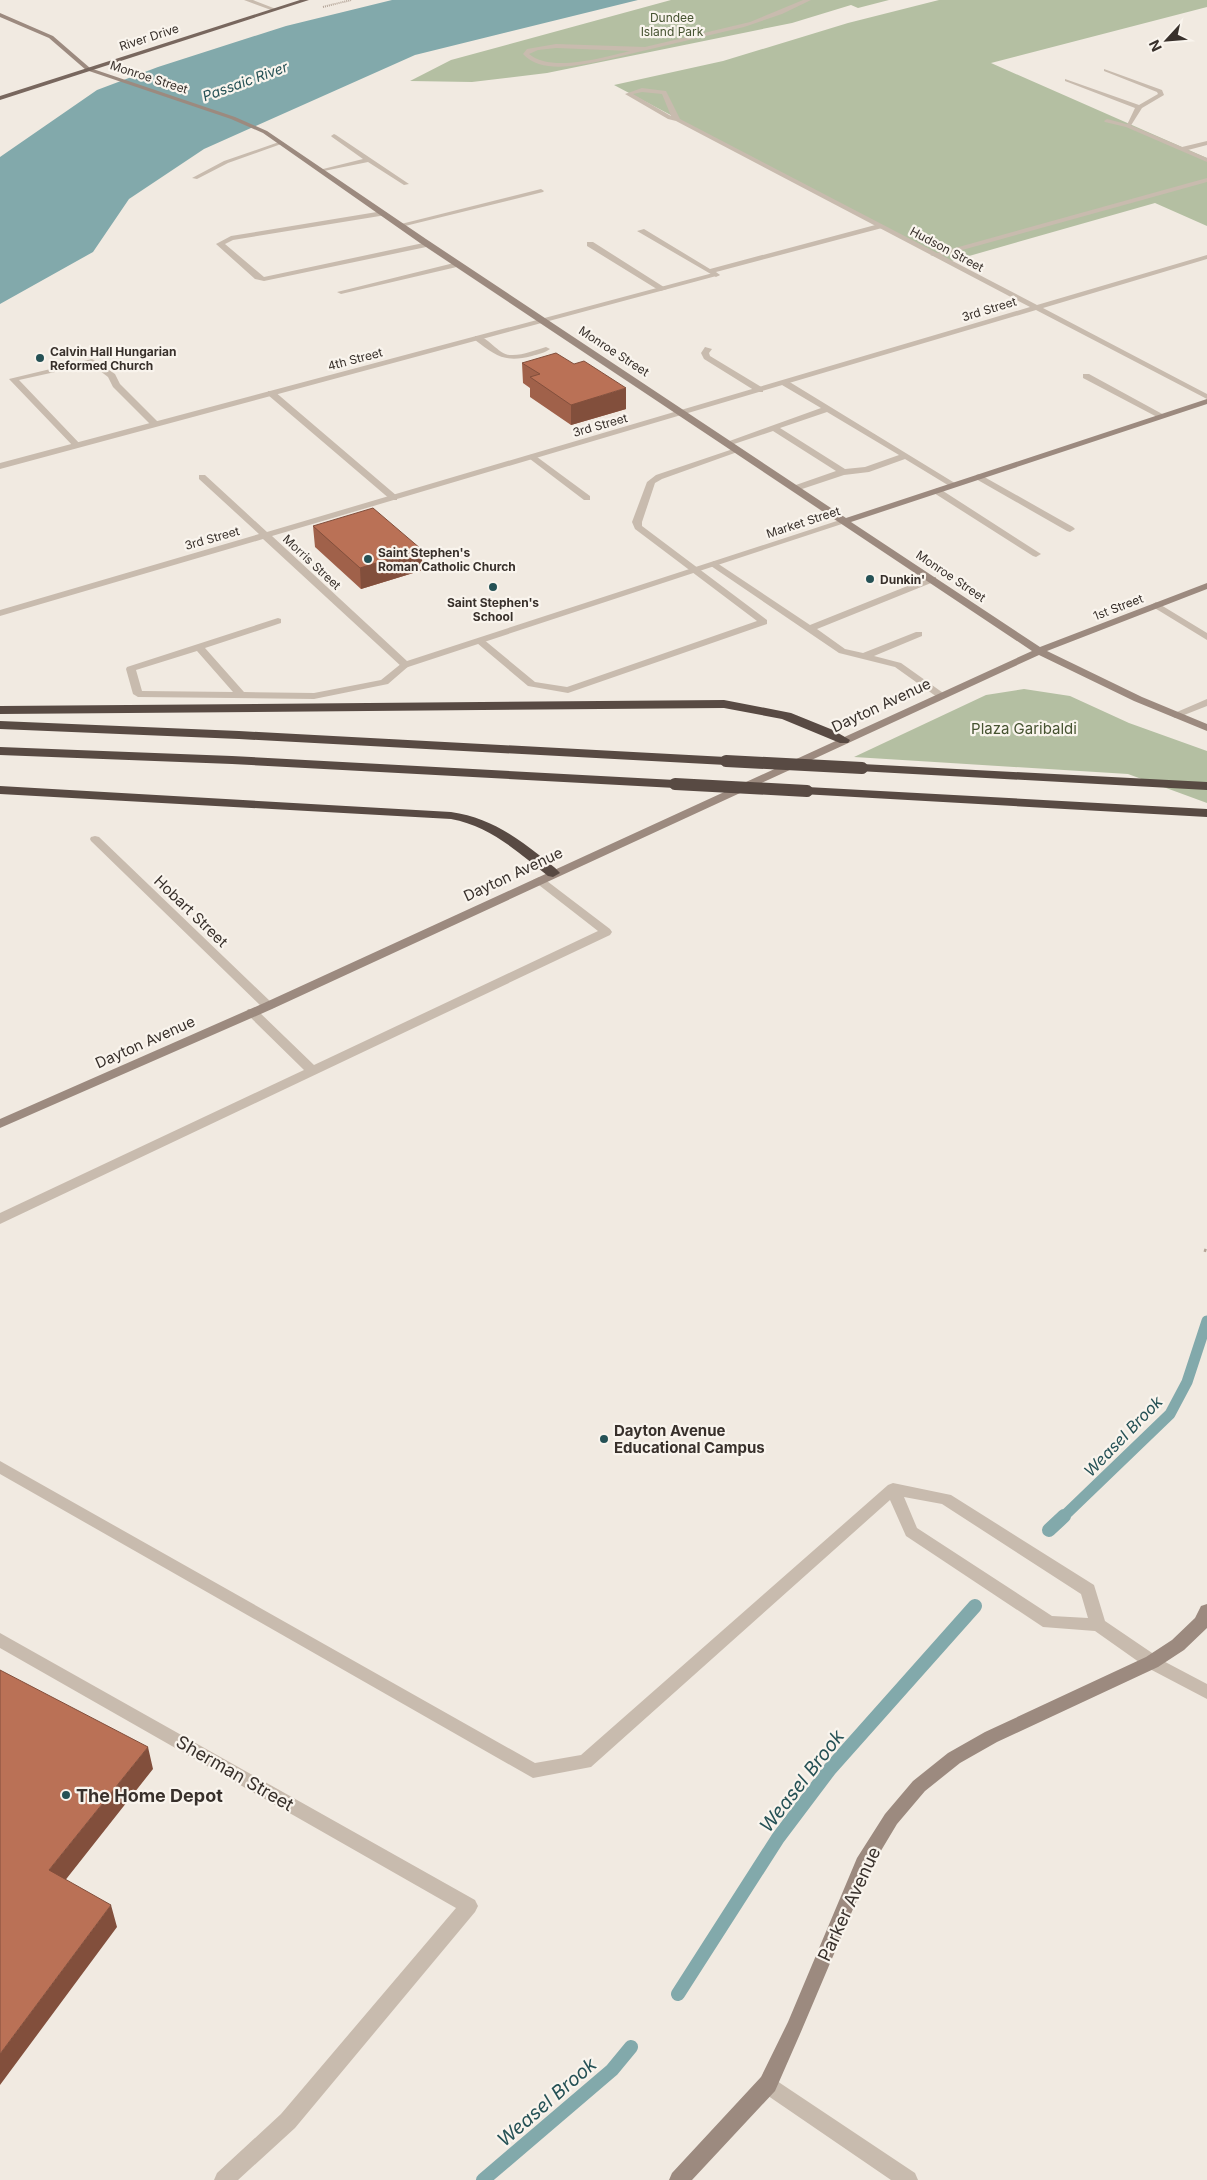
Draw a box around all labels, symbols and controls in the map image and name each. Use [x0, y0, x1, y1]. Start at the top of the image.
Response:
park label: Dundee Island Park [641, 10, 704, 39]
north arrow [1142, 15, 1192, 65]
street label: River Drive [117, 20, 181, 54]
text: N [1145, 37, 1165, 54]
street label: Monroe Street [108, 57, 190, 97]
water label: Passaic River [200, 57, 291, 104]
street label: Hudson Street [908, 223, 986, 275]
street label: 3rd Street [960, 294, 1018, 324]
street label: Monroe Street [576, 323, 652, 379]
place label: Calvin Hall Hungarian Reformed Church [50, 344, 176, 373]
street label: 4th Street [326, 344, 384, 373]
marker: Calvin Hall Hungarian Reformed Church [34, 352, 46, 364]
street label: 3rd Street [571, 410, 629, 440]
street label: Market Street [764, 503, 842, 541]
street label: 3rd Street [183, 523, 241, 553]
street label: Morris Street [280, 531, 344, 593]
place label: Saint Stephen's Roman Catholic Church [378, 545, 516, 574]
street label: Monroe Street [913, 547, 989, 605]
marker: Saint Stephen's Roman Catholic Church [362, 553, 374, 565]
place label: Dunkin' [880, 572, 925, 587]
marker: Dunkin' [864, 573, 876, 585]
marker: Saint Stephen's School [487, 581, 499, 593]
street label: 1st Street [1091, 591, 1145, 623]
place label: Saint Stephen's School [447, 595, 539, 624]
street label: Dayton Avenue [828, 674, 934, 736]
park label: Plaza Garibaldi [971, 719, 1077, 738]
street label: Dayton Avenue [460, 843, 566, 905]
street label: Hobart Street [150, 871, 232, 951]
street label: Dayton Avenue [92, 1012, 198, 1072]
water label: Weasel Brook [1080, 1391, 1167, 1480]
place label: Dayton Avenue Educational Campus [614, 1421, 765, 1457]
marker: Dayton Avenue Educational Campus [598, 1433, 610, 1445]
water label: Weasel Brook [755, 1725, 850, 1837]
street label: Sherman Street [173, 1731, 298, 1815]
place label: The Home Depot [76, 1785, 223, 1806]
marker: The Home Depot [60, 1789, 72, 1801]
street label: Parker Avenue [813, 1844, 885, 1964]
water label: Weasel Brook [493, 2052, 602, 2151]

